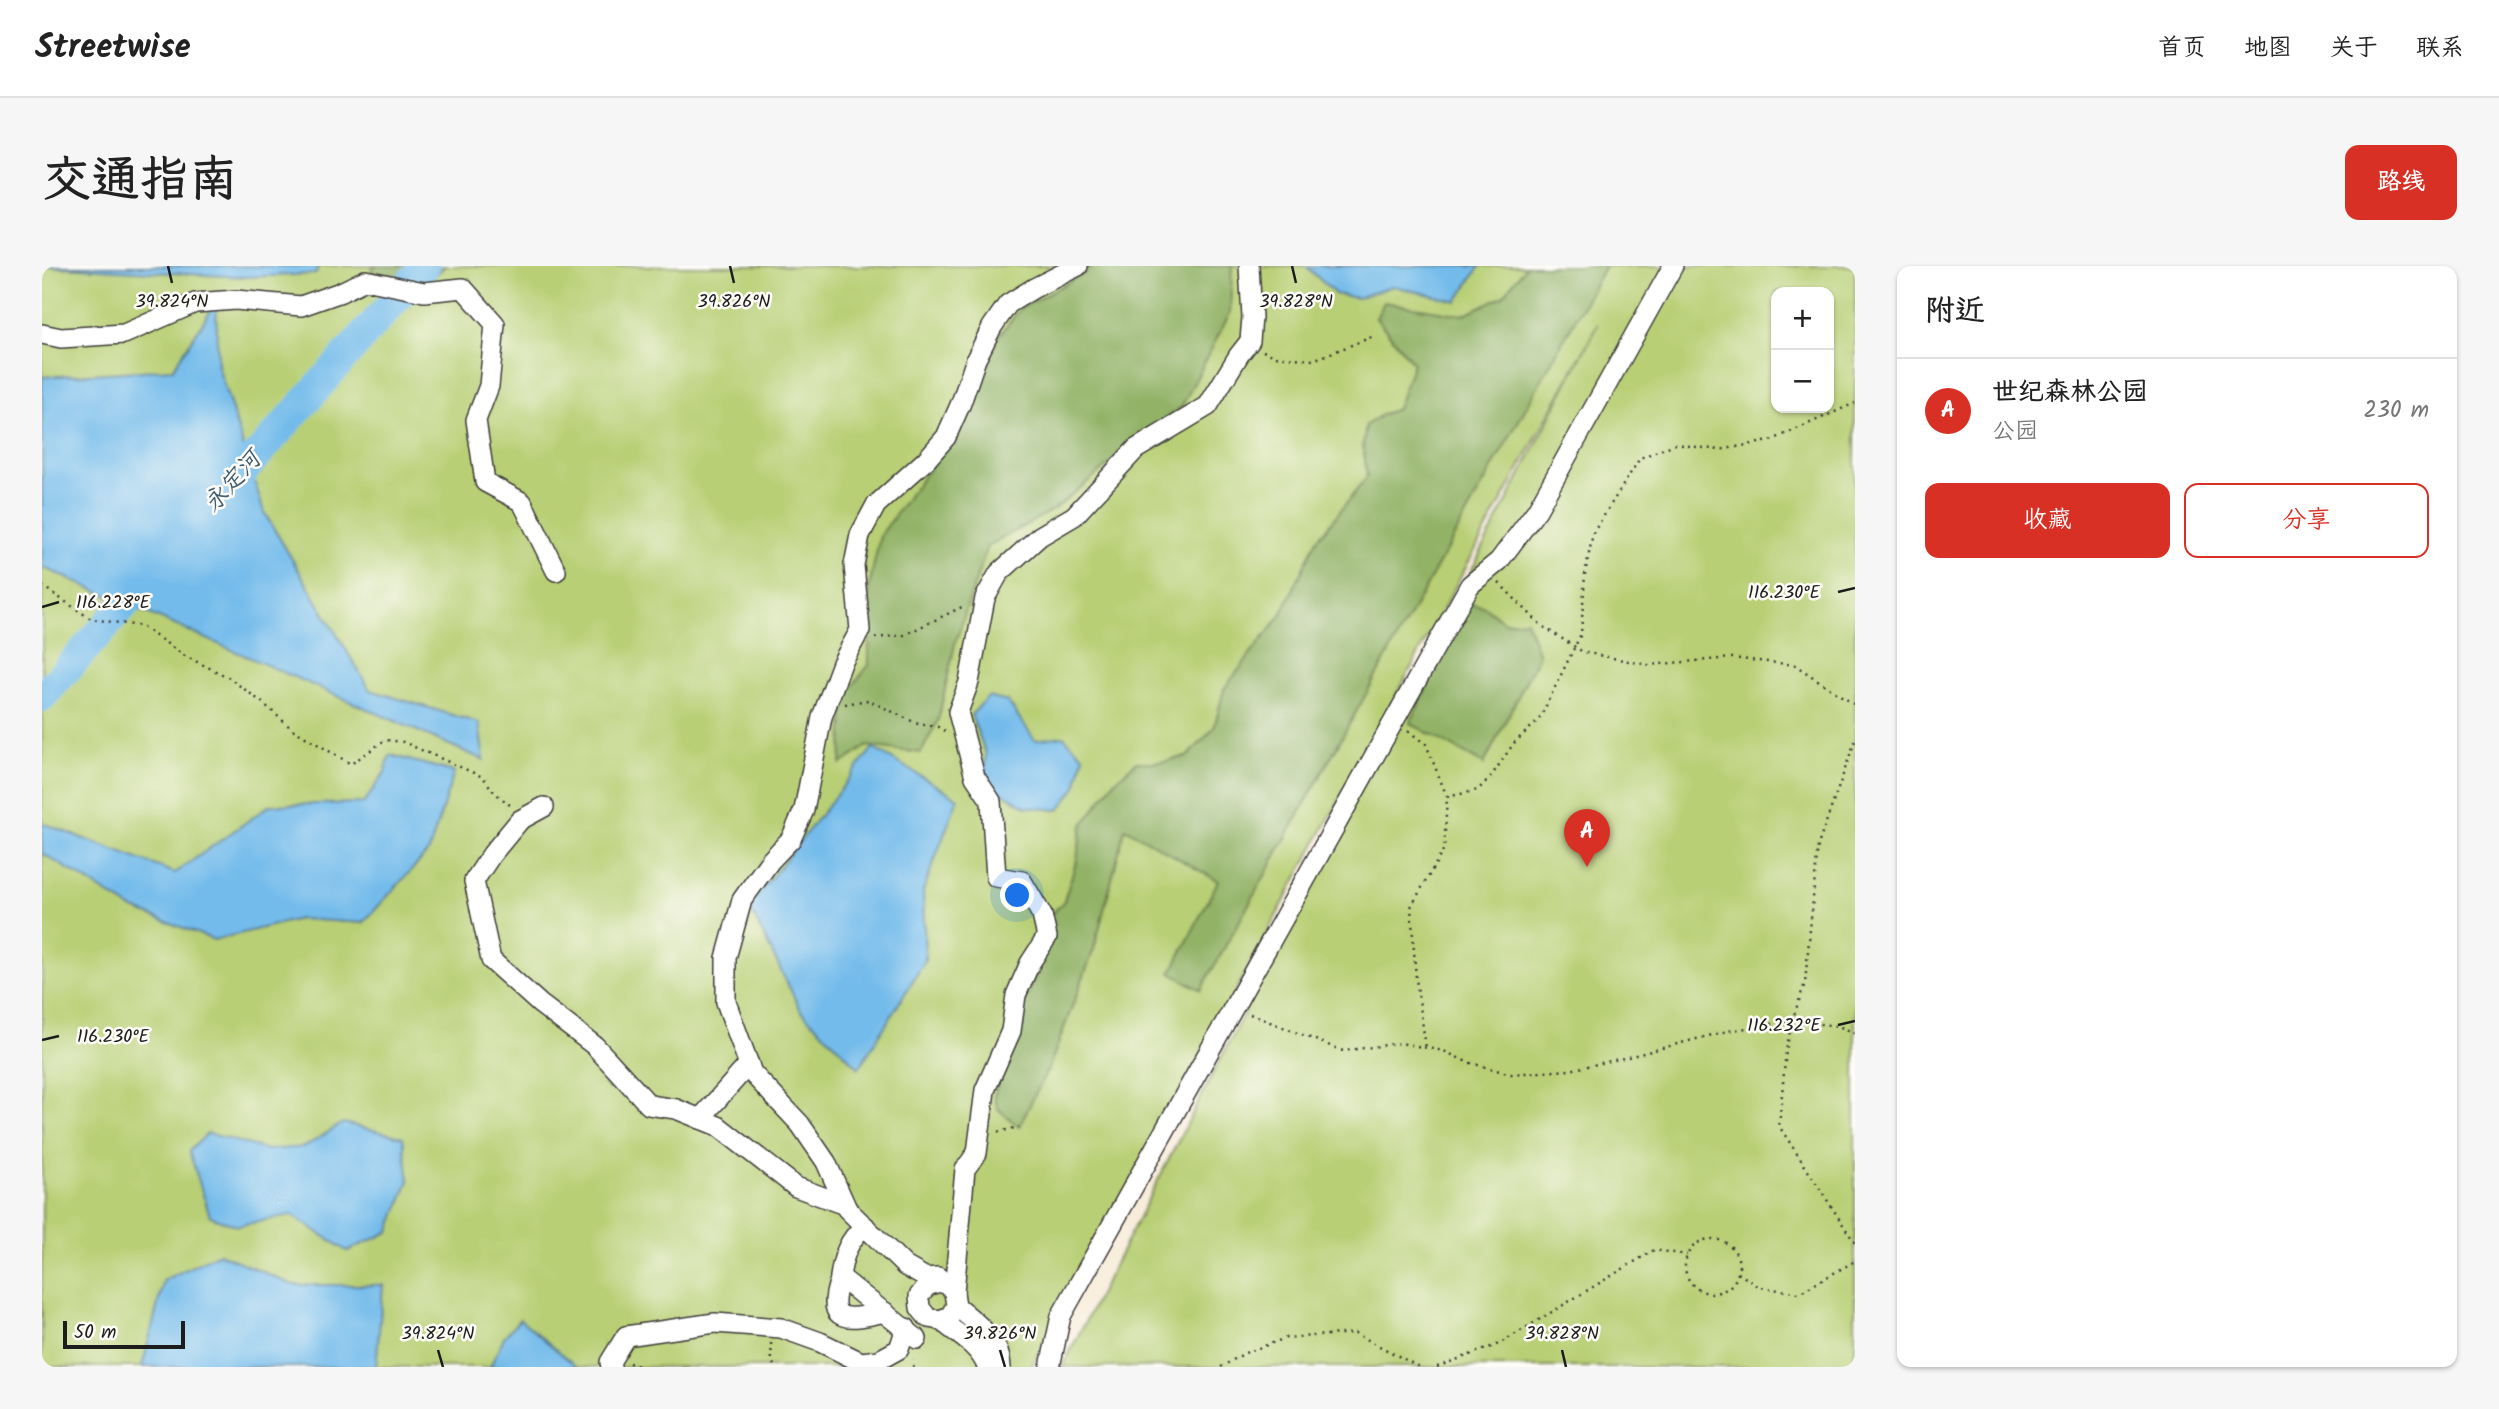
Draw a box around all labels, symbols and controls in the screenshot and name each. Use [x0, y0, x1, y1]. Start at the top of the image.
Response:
text: Streetwise [35, 22, 191, 75]
text: 首页 [2158, 29, 2206, 68]
text: 地图 [2244, 29, 2292, 68]
text: 关于 [2330, 29, 2378, 68]
text: 联系 [2416, 29, 2464, 68]
text: 交通指南 [42, 143, 238, 221]
button: 路线 [2345, 145, 2457, 220]
map controls [1771, 287, 1834, 413]
button: + [1771, 287, 1834, 350]
text: 39.824°N [136, 288, 208, 317]
text: 39.826°N [698, 288, 770, 317]
text: 39.828°N [1259, 288, 1333, 317]
text: 附近 [1925, 288, 1985, 336]
button: − [1771, 350, 1834, 413]
text: 世纪森林公园 [1992, 372, 2148, 414]
text: A [1941, 393, 1955, 429]
text: 230 m [2363, 393, 2429, 429]
text: 公园 [1992, 414, 2038, 450]
water label: 永定河 [194, 439, 274, 522]
button: 收藏 [1925, 483, 2170, 558]
button: 分享 [2184, 483, 2429, 558]
text: 116.230°E [1748, 579, 1820, 608]
text: 116.228°E [76, 589, 150, 618]
pin: A [1564, 809, 1610, 867]
your location [1000, 878, 1034, 912]
text: 116.232°E [1747, 1012, 1821, 1041]
text: 116.230°E [77, 1023, 149, 1052]
scale bar [63, 1318, 186, 1350]
text: 50 m [74, 1318, 116, 1348]
text: 39.824°N [402, 1320, 474, 1349]
text: 39.826°N [964, 1320, 1036, 1349]
text: 39.828°N [1525, 1320, 1599, 1349]

